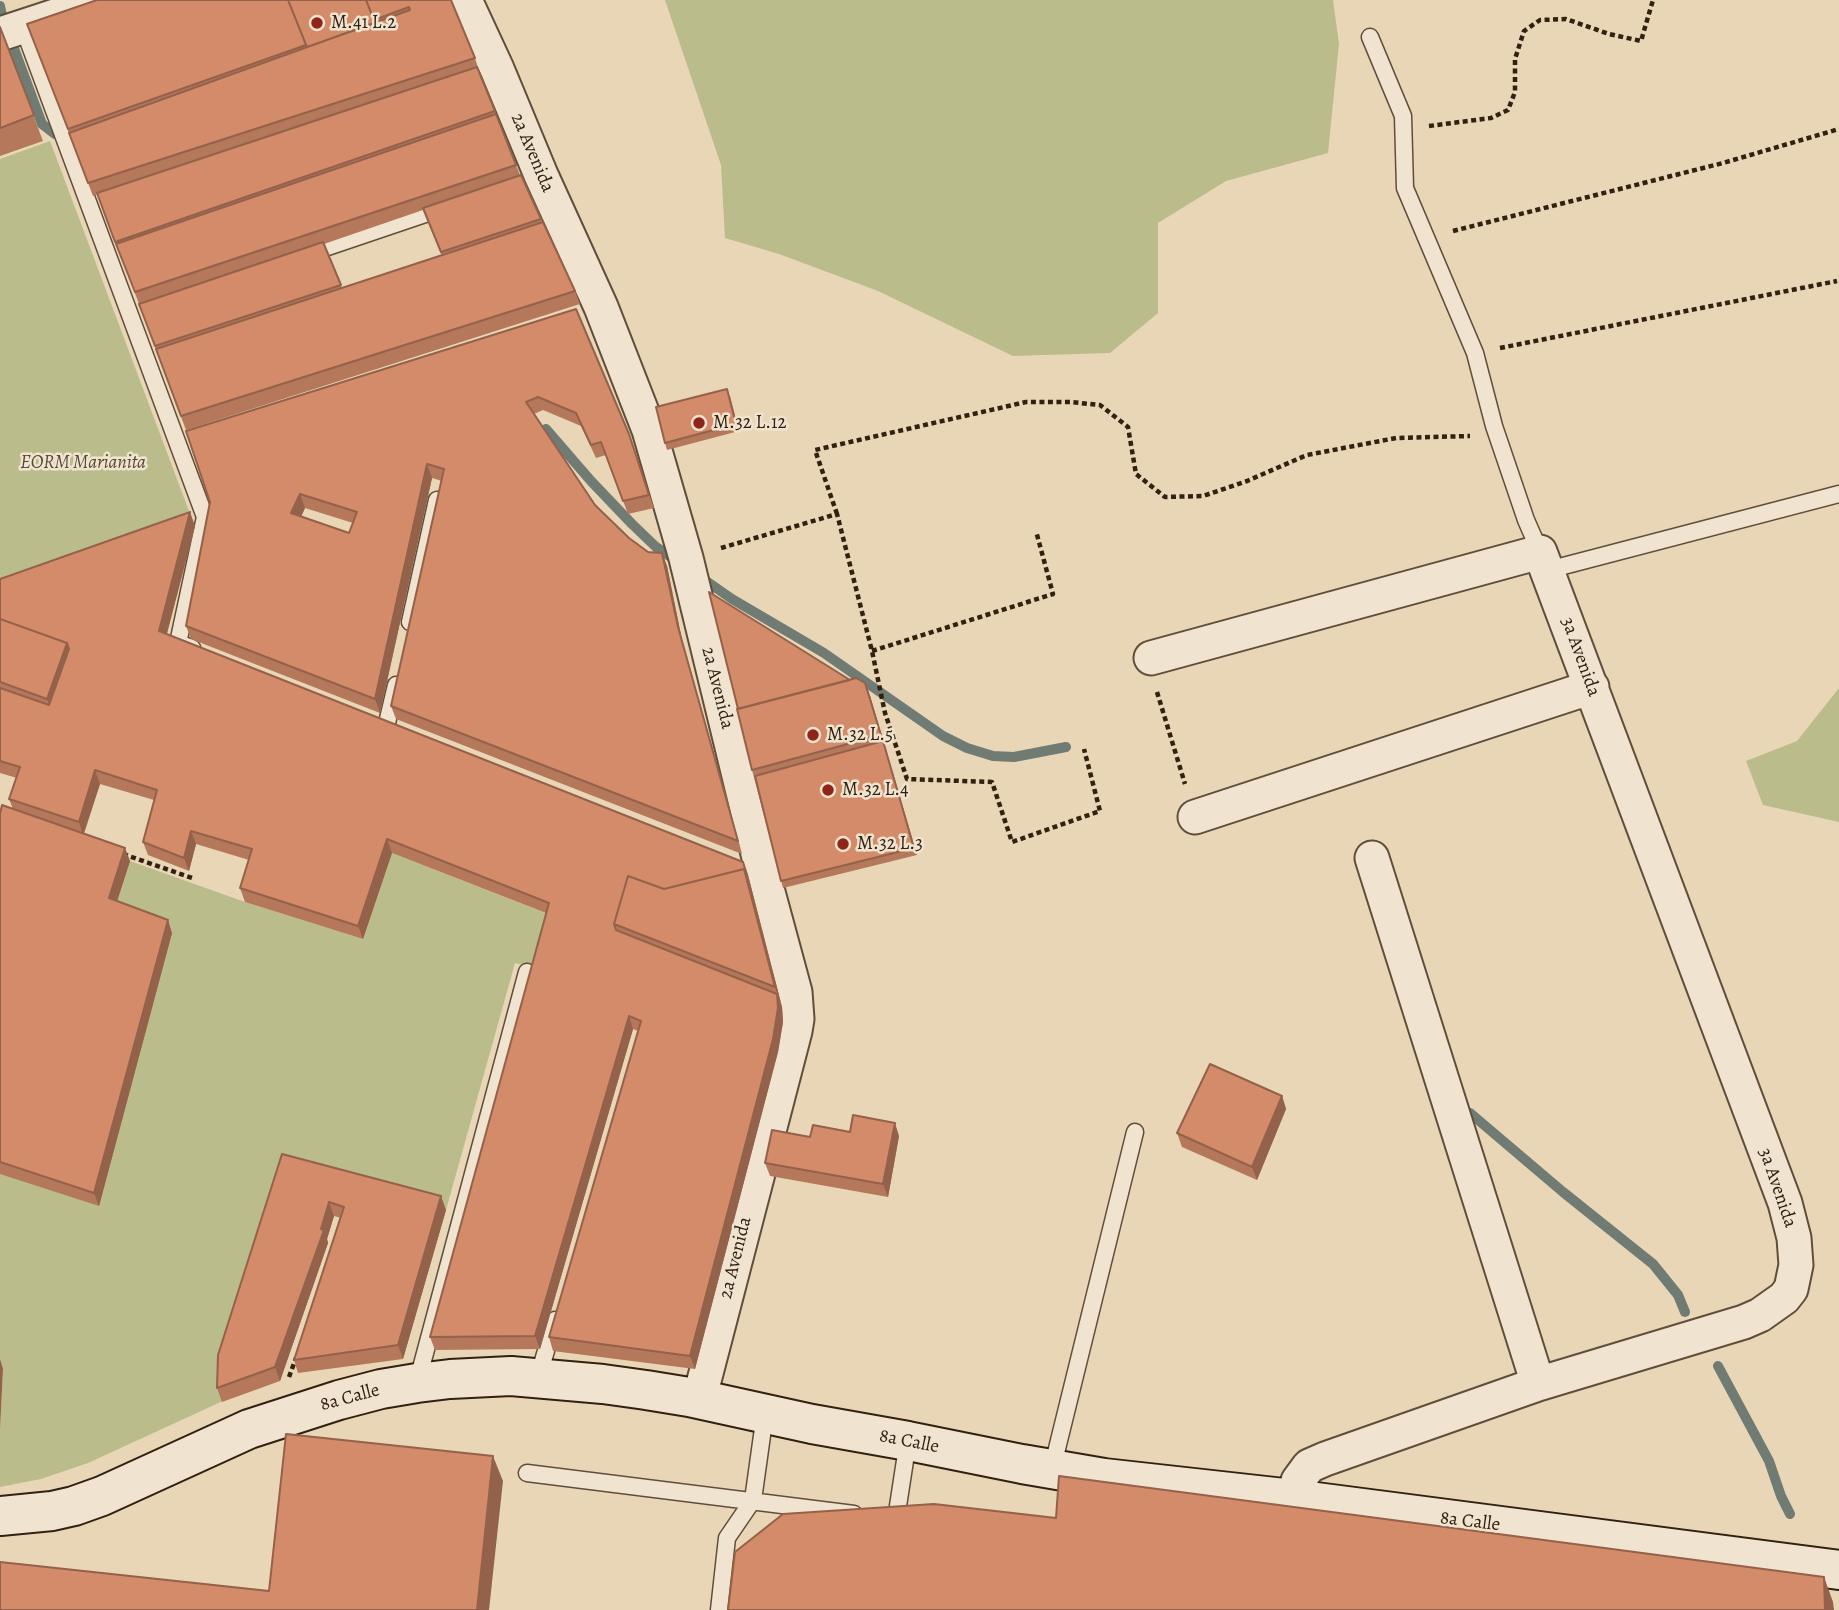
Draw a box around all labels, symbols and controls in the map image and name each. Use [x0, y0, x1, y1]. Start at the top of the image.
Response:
place label: M.41 L.2 [331, 12, 396, 34]
marker: M.41 L.2 [309, 15, 325, 31]
street label: 2a Avenida [505, 110, 559, 196]
place label: M.32 L.12 [713, 412, 787, 434]
marker: M.32 L.12 [691, 415, 707, 431]
park label: EORM Marianita [20, 452, 146, 474]
street label: 3a Avenida [1555, 614, 1605, 700]
street label: 2a Avenida [696, 645, 738, 731]
place label: M.32 L.5 [827, 724, 893, 746]
marker: M.32 L.5 [805, 727, 821, 743]
place label: M.32 L.4 [842, 779, 909, 801]
marker: M.32 L.4 [820, 782, 836, 798]
place label: M.32 L.3 [857, 833, 923, 855]
marker: M.32 L.3 [835, 836, 851, 852]
street label: 3a Avenida [1753, 1145, 1801, 1231]
street label: 2a Avenida [715, 1215, 757, 1301]
street label: 8a Calle [318, 1379, 382, 1417]
street label: 8a Calle [877, 1425, 941, 1459]
street label: 8a Calle [1439, 1507, 1501, 1537]

